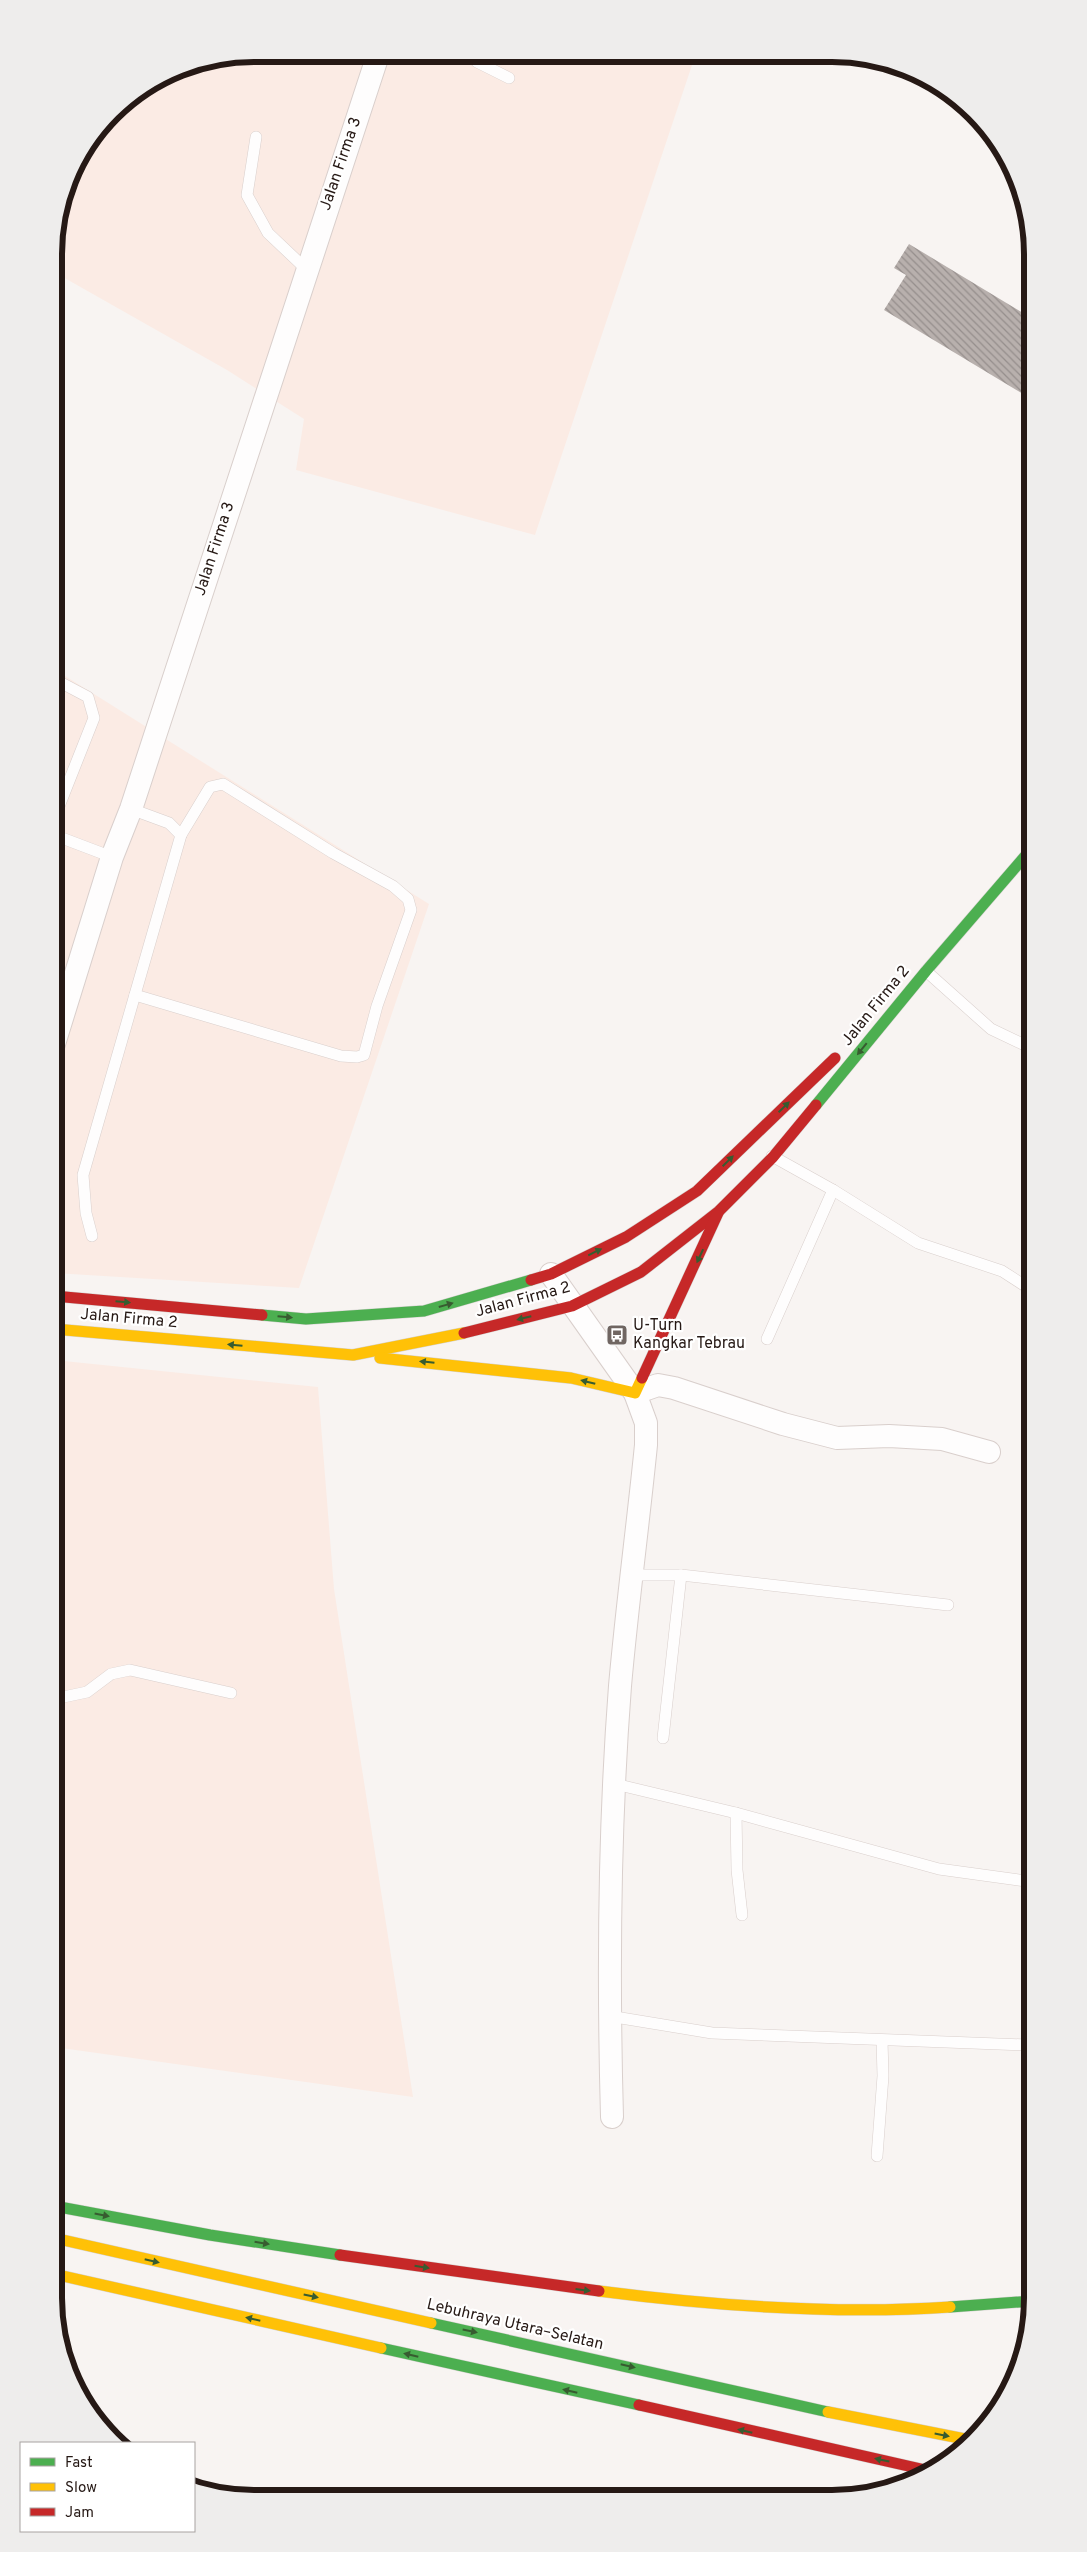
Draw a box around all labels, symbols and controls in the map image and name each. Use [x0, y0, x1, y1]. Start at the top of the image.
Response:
street label: Jalan Firma 3 [316, 115, 366, 213]
street label: Jalan Firma 3 [190, 500, 240, 598]
street label: Jalan Firma 2 [838, 962, 914, 1050]
one-way arrow [856, 1042, 867, 1055]
one-way arrow [777, 1101, 789, 1113]
one-way arrow [722, 1155, 734, 1167]
one-way arrow [587, 1248, 602, 1256]
one-way arrow [695, 1249, 703, 1263]
street label: Jalan Firma 2 [473, 1278, 573, 1322]
one-way arrow [115, 1298, 131, 1306]
one-way arrow [438, 1300, 453, 1308]
street label: Jalan Firma 2 [80, 1305, 178, 1333]
one-way arrow [277, 1313, 293, 1321]
one-way arrow [517, 1314, 532, 1322]
place label: U-Turn Kangkar Tebrau [633, 1316, 745, 1354]
bus stop icon: U-Turn Kangkar Tebrau [605, 1323, 629, 1347]
one-way arrow [227, 1340, 243, 1348]
one-way arrow [418, 1358, 434, 1366]
one-way arrow [580, 1378, 595, 1386]
one-way arrow [94, 2211, 109, 2219]
one-way arrow [254, 2240, 270, 2248]
one-way arrow [145, 2257, 160, 2265]
one-way arrow [415, 2264, 431, 2272]
one-way arrow [576, 2286, 592, 2294]
one-way arrow [303, 2292, 318, 2300]
street label: Lebuhraya Utara–Selatan [425, 2295, 605, 2355]
one-way arrow [245, 2315, 260, 2323]
one-way arrow [462, 2327, 477, 2335]
one-way arrow [403, 2351, 419, 2359]
one-way arrow [621, 2362, 636, 2370]
one-way arrow [562, 2387, 577, 2395]
one-way arrow [738, 2427, 753, 2435]
one-way arrow [934, 2431, 950, 2439]
legend [20, 2442, 195, 2532]
text: Fast [65, 2454, 93, 2473]
one-way arrow [874, 2456, 890, 2464]
text: Slow [65, 2479, 97, 2498]
text: Jam [65, 2504, 94, 2523]

